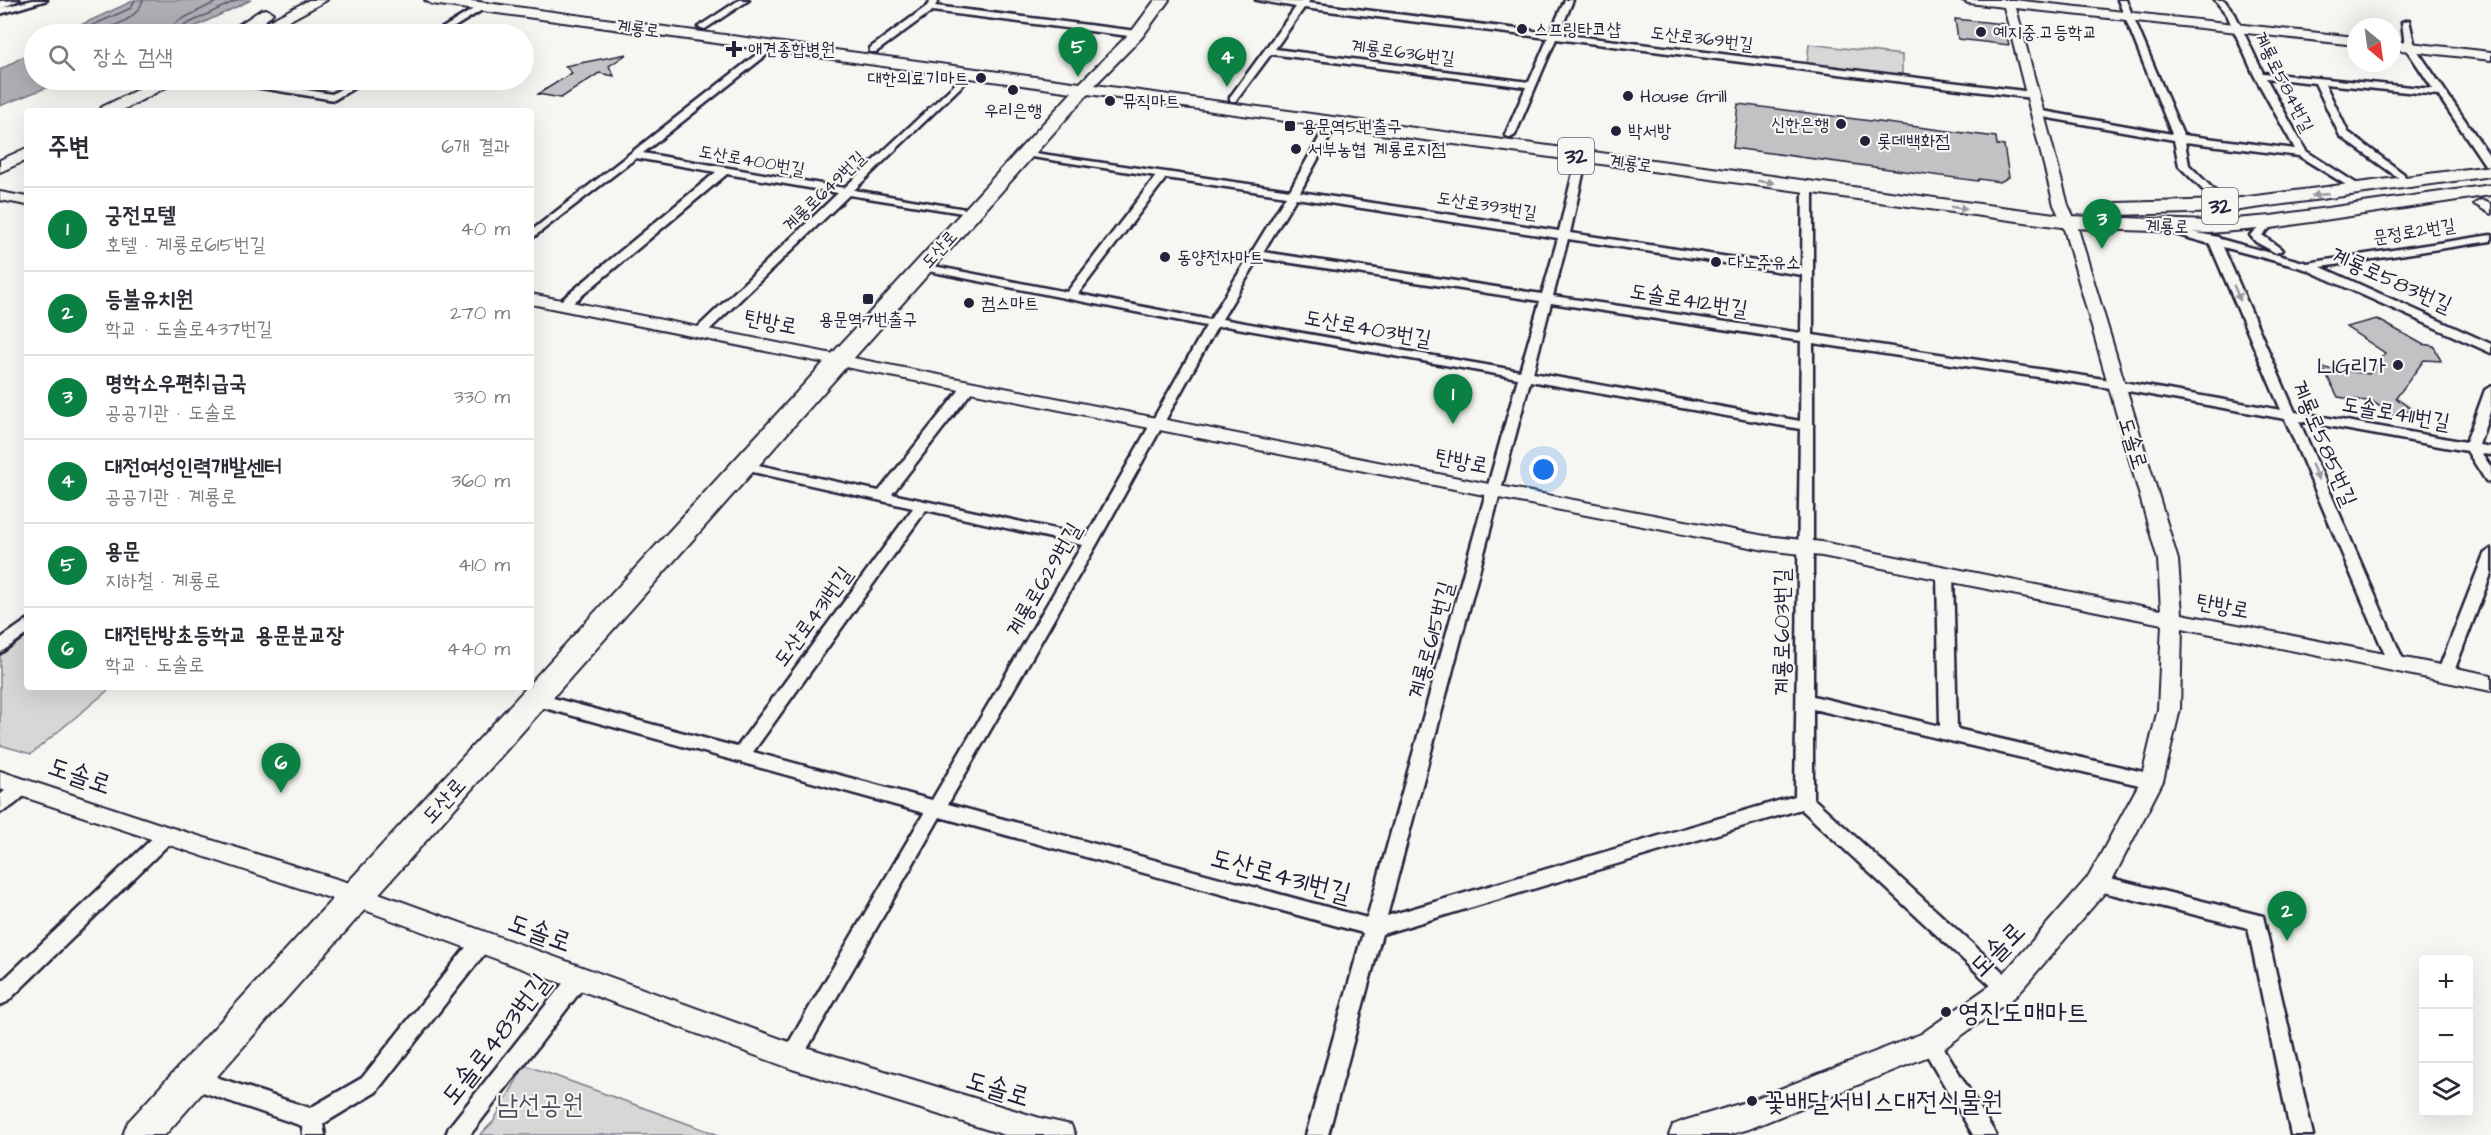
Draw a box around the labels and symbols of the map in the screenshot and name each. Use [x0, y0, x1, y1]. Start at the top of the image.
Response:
street label: 계룡로 [615, 13, 661, 44]
place label: 스프링타코샵 [1534, 17, 1621, 42]
north arrow [2347, 18, 2401, 72]
street label: 도산로369번길 [1649, 20, 1755, 57]
place label: 예지중.고등학교 [1993, 20, 2097, 45]
marker: 스프링타코샵 [1515, 22, 1529, 36]
marker: 예지중.고등학교 [1974, 25, 1988, 39]
pin: 5 [1058, 28, 1098, 77]
street label: 계룡로584번길 [2248, 28, 2320, 137]
street label: 계룡로636번길 [1350, 34, 1457, 71]
place label: 애견종합병원 [748, 37, 835, 62]
pin: 4 [1208, 38, 1246, 87]
marker: 애견종합병원 [725, 40, 743, 58]
place label: 대한의료기마트 [868, 66, 969, 91]
marker: 대한의료기마트 [974, 71, 988, 85]
marker: 우리은행 [1006, 83, 1020, 97]
place label: House Grill [1640, 84, 1727, 109]
place label: 뮤직마트 [1122, 89, 1180, 114]
marker: House Grill [1621, 89, 1635, 103]
marker: 뮤직마트 [1103, 94, 1117, 108]
place label: 우리은행 [984, 98, 1042, 123]
place label: 신한은행 [1771, 112, 1829, 137]
place label: 용문역5번출구 [1302, 114, 1402, 139]
marker: 신한은행 [1834, 117, 1848, 131]
marker: 용문역5번출구 [1283, 119, 1297, 133]
place label: 박서방 [1628, 119, 1672, 144]
marker: 박서방 [1609, 124, 1623, 138]
place label: 롯데백화점 [1877, 129, 1950, 154]
marker: 롯데백화점 [1858, 134, 1872, 148]
place label: 서부농협 계룡로지점 [1308, 137, 1446, 162]
road number: 32 [1558, 138, 1594, 174]
street label: 도산로400번길 [697, 139, 807, 182]
marker: 서부농협 계룡로지점 [1289, 142, 1303, 156]
street label: 계룡로649번길 [777, 145, 872, 237]
street label: 계룡로 [1608, 148, 1654, 179]
one-way arrow [1756, 177, 1775, 186]
street label: 도산로393번길 [1435, 185, 1539, 226]
road number: 32 [2202, 188, 2238, 224]
one-way arrow [2311, 190, 2330, 199]
pin: 3 [2082, 200, 2122, 249]
one-way arrow [1950, 203, 1969, 212]
street label: 문정로2번길 [2371, 213, 2457, 250]
street label: 계룡로 [2145, 214, 2189, 239]
street label: 도산로 [916, 225, 963, 274]
street label: 계룡로583번길 [2326, 240, 2457, 321]
place label: 동양전자마트 [1177, 245, 1264, 270]
marker: 동양전자마트 [1158, 250, 1172, 264]
place label: 다노주유소 [1728, 250, 1800, 275]
marker: 다노주유소 [1709, 255, 1723, 269]
street label: 도솔로412번길 [1628, 276, 1750, 325]
one-way arrow [2233, 284, 2243, 302]
place label: 컴스마트 [981, 291, 1039, 316]
marker: 용문역7번출구 [861, 292, 875, 306]
marker: 컴스마트 [962, 296, 976, 310]
street label: 탄방로 [742, 302, 800, 343]
street label: 도산로403번길 [1302, 302, 1434, 355]
place label: 용문역7번출구 [819, 307, 917, 332]
place label: LIG리가 [2317, 351, 2386, 382]
marker: LIG리가 [2391, 358, 2405, 372]
pin: 1 [1434, 374, 1472, 424]
street label: 계룡로585번길 [2283, 376, 2364, 512]
street label: 도솔로411번길 [2339, 389, 2452, 438]
street label: 도솔로 [2110, 414, 2155, 473]
street label: 탄방로 [1433, 441, 1491, 482]
your location [1529, 455, 1558, 484]
one-way arrow [2311, 463, 2320, 481]
street label: 계룡로629번길 [999, 517, 1090, 643]
street label: 도산로431번길 [766, 560, 860, 674]
street label: 계룡로603번길 [1767, 568, 1798, 696]
street label: 계룡로615번길 [1401, 578, 1462, 703]
street label: 탄방로 [2194, 586, 2252, 627]
pin: 6 [262, 744, 300, 793]
street label: 도솔로 [43, 747, 117, 805]
street label: 도산로 [415, 771, 473, 831]
street label: 도산로431번길 [1206, 839, 1356, 913]
pin: 2 [2268, 892, 2306, 941]
street label: 도솔로 [503, 904, 577, 962]
street label: 도솔로 [1961, 913, 2034, 986]
street label: 도솔로483번길 [432, 965, 560, 1114]
place label: 영진도매마트 [1958, 994, 2088, 1032]
marker: 영진도매마트 [1939, 1005, 1953, 1019]
street label: 도솔로 [961, 1061, 1034, 1117]
place label: 꽃배달서비스대전식물원 [1764, 1083, 2003, 1121]
park label: 남선공원 [497, 1086, 583, 1124]
marker: 꽃배달서비스대전식물원 [1745, 1094, 1759, 1108]

